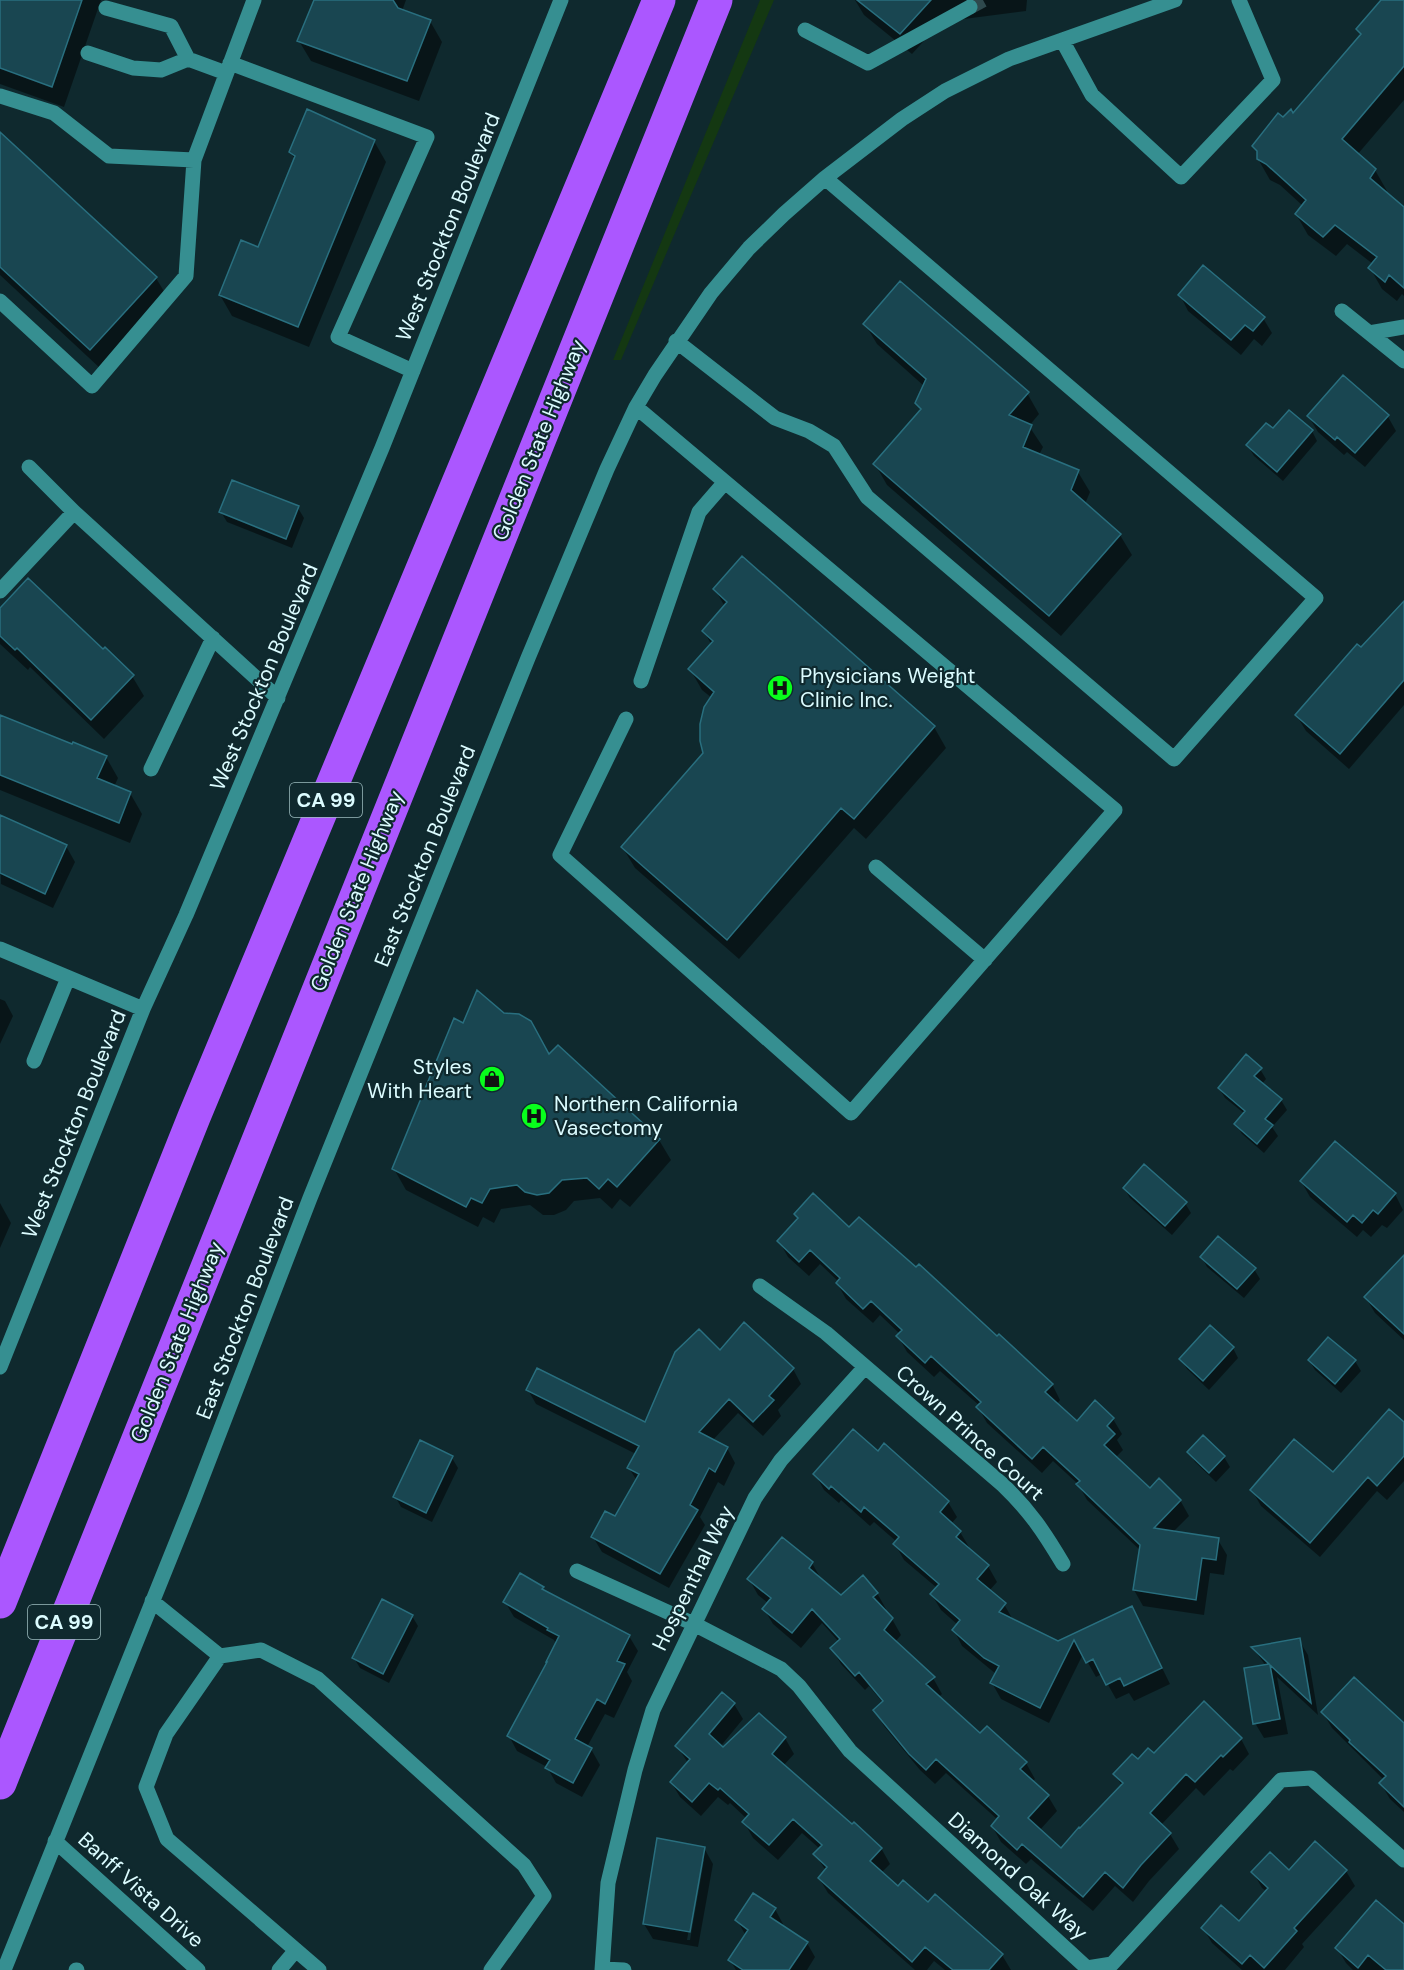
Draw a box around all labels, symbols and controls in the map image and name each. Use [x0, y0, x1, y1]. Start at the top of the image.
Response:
street label: West Stockton Boulevard [389, 109, 507, 345]
street label: Golden State Highway [486, 335, 592, 545]
street label: West Stockton Boulevard [203, 559, 325, 795]
place label: Physicians Weight Clinic Inc. [800, 662, 976, 714]
hospital icon: Physicians Weight Clinic Inc. [765, 673, 795, 703]
street label: East Stockton Boulevard [368, 741, 482, 971]
road number: CA 99 [290, 783, 362, 817]
street label: Golden State Highway [304, 786, 410, 996]
street label: West Stockton Boulevard [15, 1006, 133, 1242]
place label: Styles With Heart [367, 1053, 472, 1105]
shop icon: Styles With Heart [477, 1064, 507, 1094]
place label: Northern California Vasectomy [554, 1090, 738, 1142]
hospital icon: Northern California Vasectomy [519, 1101, 549, 1131]
street label: East Stockton Boulevard [190, 1193, 300, 1423]
street label: Golden State Highway [124, 1237, 230, 1447]
street label: Crown Prince Court [890, 1359, 1050, 1507]
street label: Hospenthal Way [646, 1500, 740, 1655]
road number: CA 99 [28, 1605, 100, 1639]
street label: Diamond Oak Way [942, 1806, 1094, 1946]
street label: Banff Vista Drive [72, 1826, 210, 1954]

